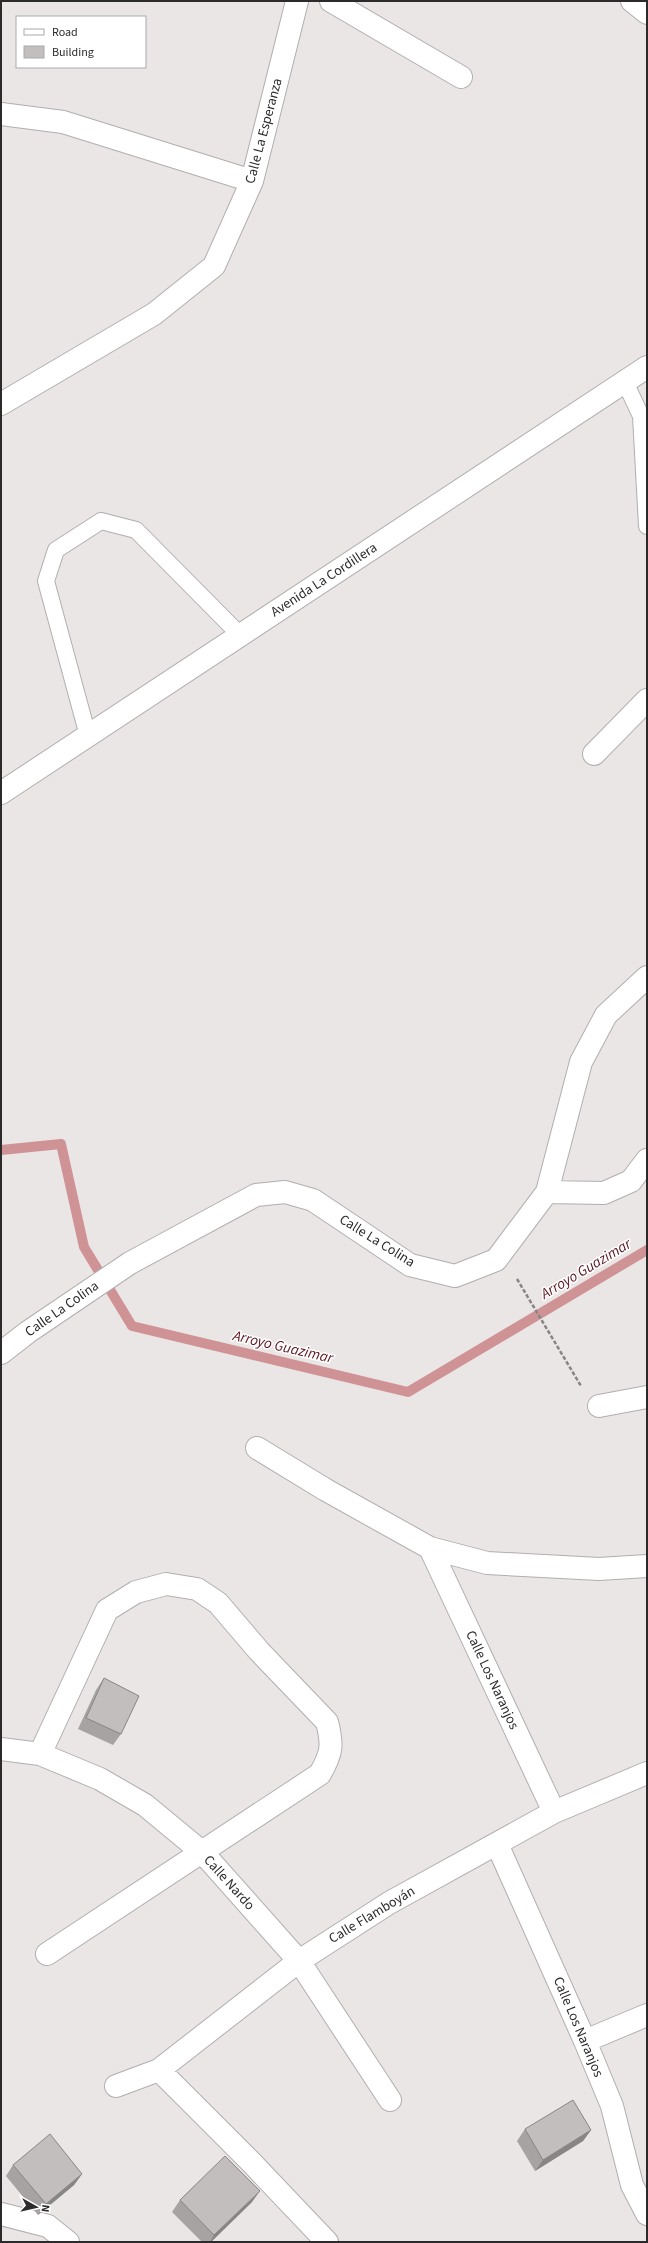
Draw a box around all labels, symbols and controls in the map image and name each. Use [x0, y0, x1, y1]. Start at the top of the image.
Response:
legend [16, 16, 146, 68]
text: Road [52, 24, 78, 41]
text: Building [52, 44, 94, 61]
street label: Calle La Esperanza [240, 76, 288, 186]
street label: Avenida La Cordillera [267, 538, 381, 622]
street label: Calle La Colina [335, 1210, 419, 1272]
water label: Arroyo Guazimar [536, 1233, 636, 1305]
street label: Calle La Colina [21, 1276, 103, 1342]
water label: Arroyo Guazimar [230, 1325, 336, 1369]
street label: Calle Los Naranjos [460, 1627, 524, 1733]
street label: Calle Nardo [199, 1851, 259, 1915]
street label: Calle Flamboyán [325, 1881, 419, 1949]
street label: Calle Los Naranjos [548, 1974, 608, 2080]
north arrow [16, 2187, 56, 2227]
text: N [37, 2204, 53, 2213]

